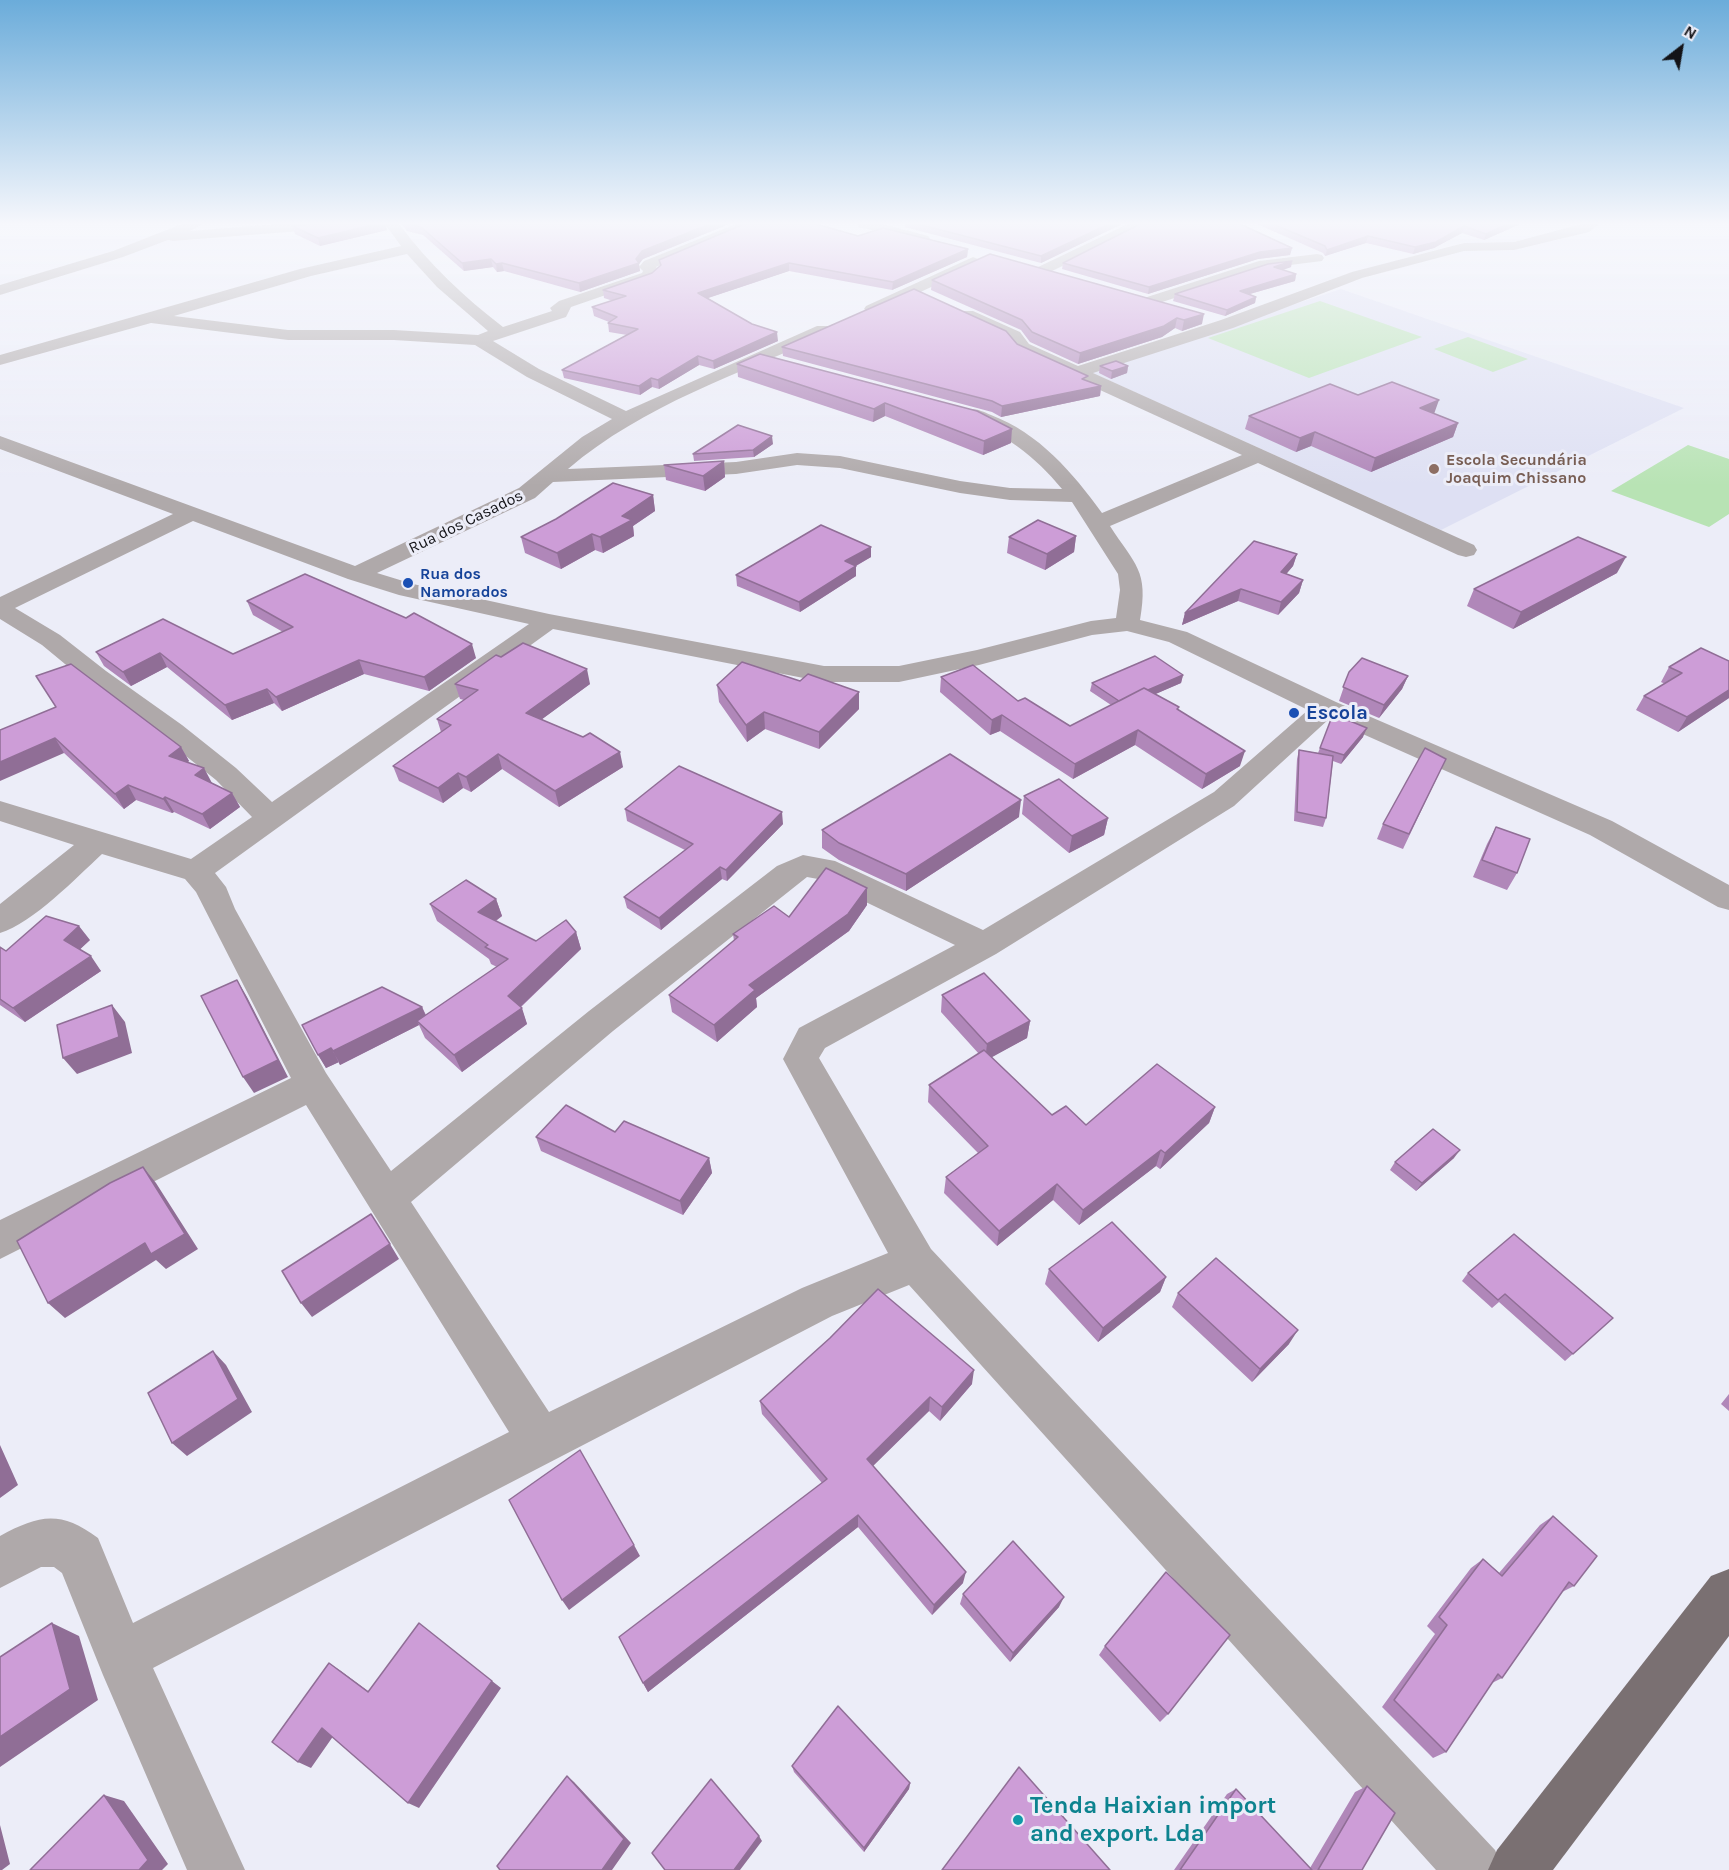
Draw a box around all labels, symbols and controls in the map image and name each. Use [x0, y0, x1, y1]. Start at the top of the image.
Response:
north arrow [1651, 18, 1711, 78]
text: N [1681, 21, 1700, 43]
place label: Escola Secundária Joaquim Chissano [1446, 450, 1587, 488]
marker: Escola Secundária Joaquim Chissano [1427, 462, 1441, 476]
street label: Rua dos Casados [406, 486, 526, 558]
place label: Rua dos Namorados [420, 564, 508, 602]
marker: Rua dos Namorados [401, 576, 415, 590]
place label: Escola [1306, 701, 1368, 725]
marker: Escola [1287, 706, 1301, 720]
place label: Tenda Haixian import and export. Lda [1030, 1792, 1276, 1848]
marker: Tenda Haixian import and export. Lda [1011, 1813, 1025, 1827]

